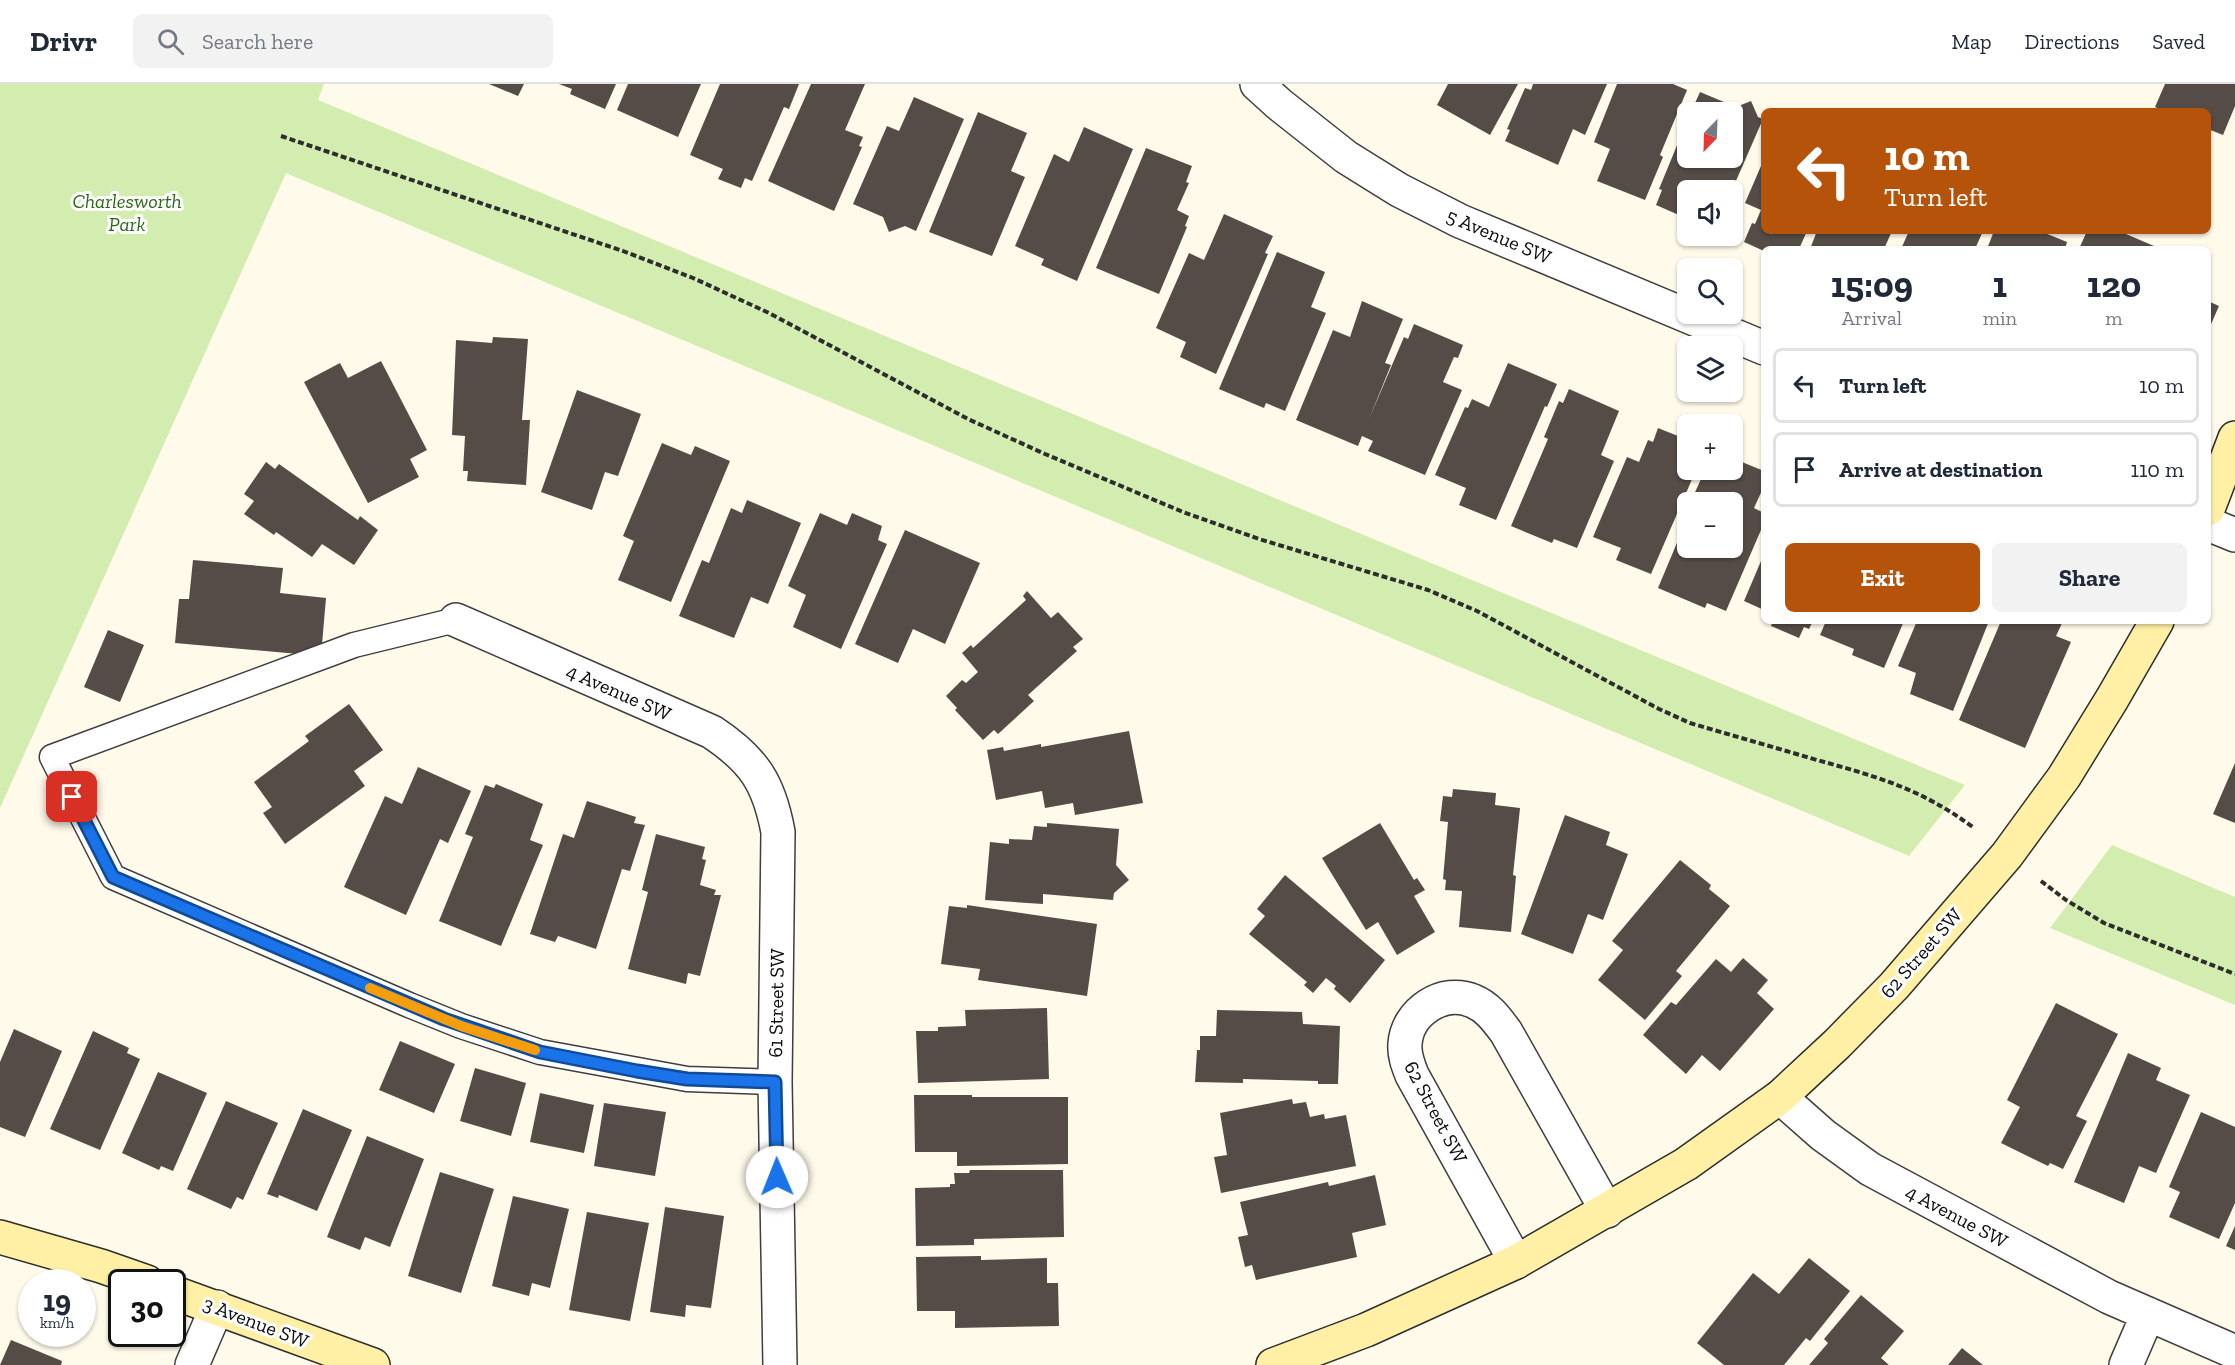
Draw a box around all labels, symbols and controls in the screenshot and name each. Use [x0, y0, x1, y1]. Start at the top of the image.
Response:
search box [133, 14, 553, 68]
text: Drivr [30, 25, 97, 58]
icon: search [154, 25, 187, 58]
text: Search here [202, 28, 313, 55]
text: Map [1952, 29, 1992, 54]
text: Directions [2025, 29, 2119, 54]
text: Saved [2152, 29, 2205, 54]
north arrow [1677, 102, 1743, 168]
map controls [1677, 102, 1743, 558]
text: 10 m [1884, 130, 1970, 181]
icon: left [1785, 132, 1863, 210]
button: sound [1677, 180, 1743, 246]
text: Turn left [1884, 181, 1987, 213]
park label: Charlesworth Park [72, 189, 182, 236]
street label: 5 Avenue SW [1443, 203, 1555, 269]
button: search [1677, 258, 1743, 324]
text: 15:09 [1831, 263, 1913, 306]
text: 1 [1993, 263, 2007, 306]
text: 120 [2087, 263, 2141, 306]
text: Arrival [1842, 306, 1902, 330]
text: min [1983, 306, 2017, 330]
text: m [2105, 306, 2123, 330]
button: layers [1677, 336, 1743, 402]
icon: left [1788, 369, 1821, 402]
text: Turn left [1839, 372, 1926, 399]
text: 10 m [2139, 372, 2184, 399]
button: + [1677, 414, 1743, 480]
icon: arrive [1788, 453, 1821, 486]
text: Arrive at destination [1839, 456, 2042, 483]
text: 110 m [2130, 456, 2184, 483]
button: − [1677, 492, 1743, 558]
button: Exit [1785, 543, 1980, 612]
button: Share [1992, 543, 2187, 612]
street label: 4 Avenue SW [563, 658, 675, 726]
pin [46, 771, 97, 822]
icon: arrive [55, 780, 88, 813]
street label: 62 Street SW [1875, 903, 1967, 1003]
street label: 61 Street SW [763, 948, 789, 1058]
street label: 62 Street SW [1399, 1057, 1473, 1167]
position arrow [745, 1145, 809, 1209]
street label: 4 Avenue SW [1902, 1179, 2012, 1253]
speed limit sign: 30 [108, 1269, 186, 1347]
text: 19 [43, 1283, 71, 1319]
street label: 3 Avenue SW [200, 1291, 312, 1353]
text: km/h [40, 1314, 74, 1332]

